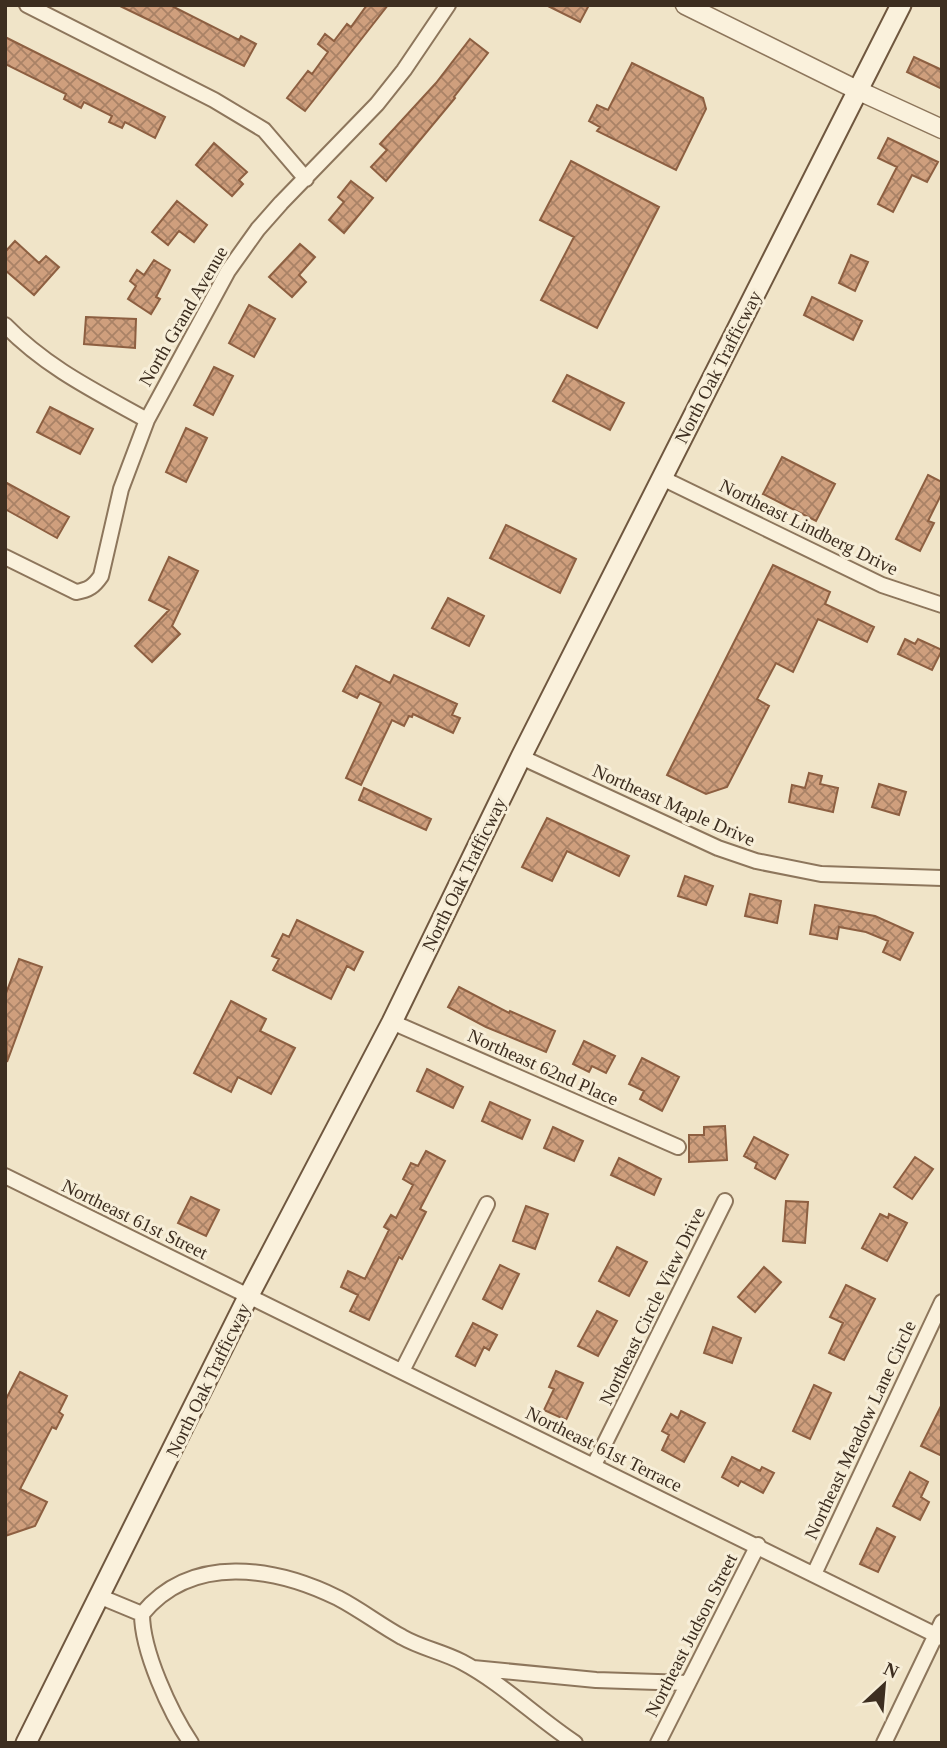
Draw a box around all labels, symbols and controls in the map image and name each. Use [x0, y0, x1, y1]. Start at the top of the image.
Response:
street label: North Grand Avenue [134, 242, 232, 390]
street label: North Oak Trafficway [670, 287, 766, 447]
street label: Northeast Lindberg Drive [716, 475, 902, 579]
street label: Northeast Maple Drive [590, 760, 758, 850]
street label: North Oak Trafficway [418, 793, 511, 954]
street label: Northeast 62nd Place [464, 1024, 622, 1110]
street label: Northeast 61st Street [59, 1175, 212, 1264]
street label: Northeast Circle View Drive [595, 1204, 709, 1408]
street label: North Oak Trafficway [162, 1299, 255, 1460]
street label: Northeast Meadow Lane Circle [800, 1317, 920, 1543]
street label: Northeast 61st Terrace [522, 1402, 686, 1496]
street label: Northeast Judson Street [641, 1549, 742, 1720]
north arrow [849, 1650, 919, 1720]
text: N [880, 1658, 902, 1683]

